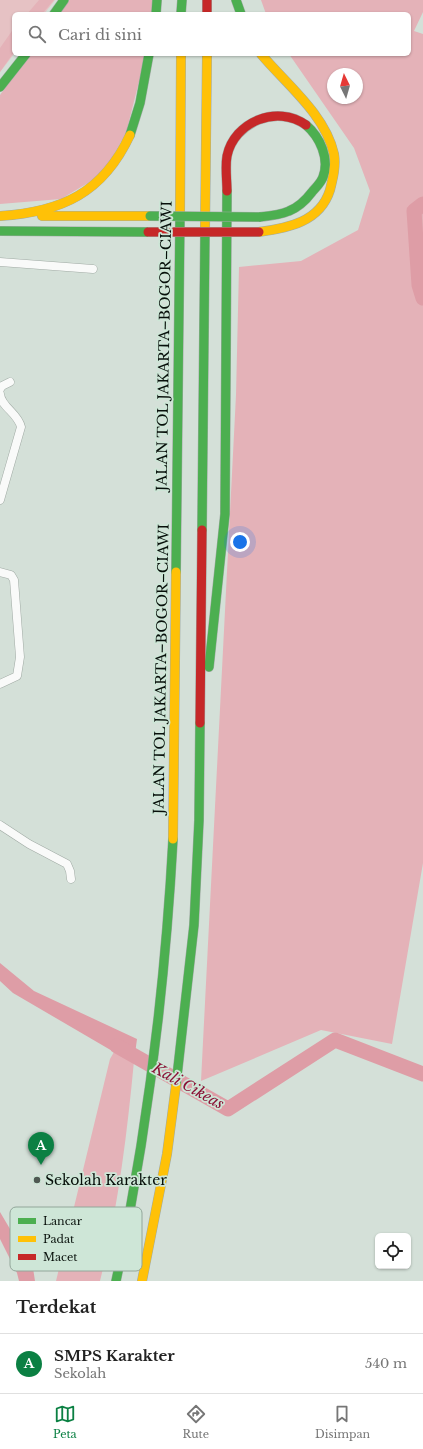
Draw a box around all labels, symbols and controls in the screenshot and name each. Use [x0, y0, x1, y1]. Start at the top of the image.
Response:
search box [12, 12, 411, 56]
icon: search [26, 23, 48, 45]
text: Cari di sini [58, 25, 142, 44]
north arrow [327, 68, 363, 104]
street label: JALAN TOL JAKARTA–BOGOR–CIAWI [152, 201, 176, 493]
street label: JALAN TOL JAKARTA–BOGOR–CIAWI [149, 524, 173, 816]
your location [230, 532, 250, 552]
water label: Kali Cikeas [148, 1058, 228, 1113]
pin: A [28, 1132, 54, 1165]
place label: Sekolah Karakter [45, 1171, 167, 1189]
marker: Sekolah Karakter [32, 1175, 42, 1185]
legend [10, 1207, 142, 1271]
text: Lancar [43, 1214, 83, 1228]
text: Padat [43, 1232, 75, 1246]
map controls [375, 1233, 411, 1269]
button: locate [375, 1233, 411, 1269]
text: Macet [43, 1250, 78, 1264]
text: Terdekat [16, 1297, 96, 1318]
text: SMPS Karakter [54, 1346, 175, 1365]
text: A [24, 1355, 34, 1372]
text: 540 m [365, 1355, 407, 1372]
text: Sekolah [54, 1365, 106, 1382]
tab: Peta [53, 1403, 77, 1441]
tab: Rute [183, 1403, 209, 1441]
tab: Disimpan [315, 1403, 370, 1441]

